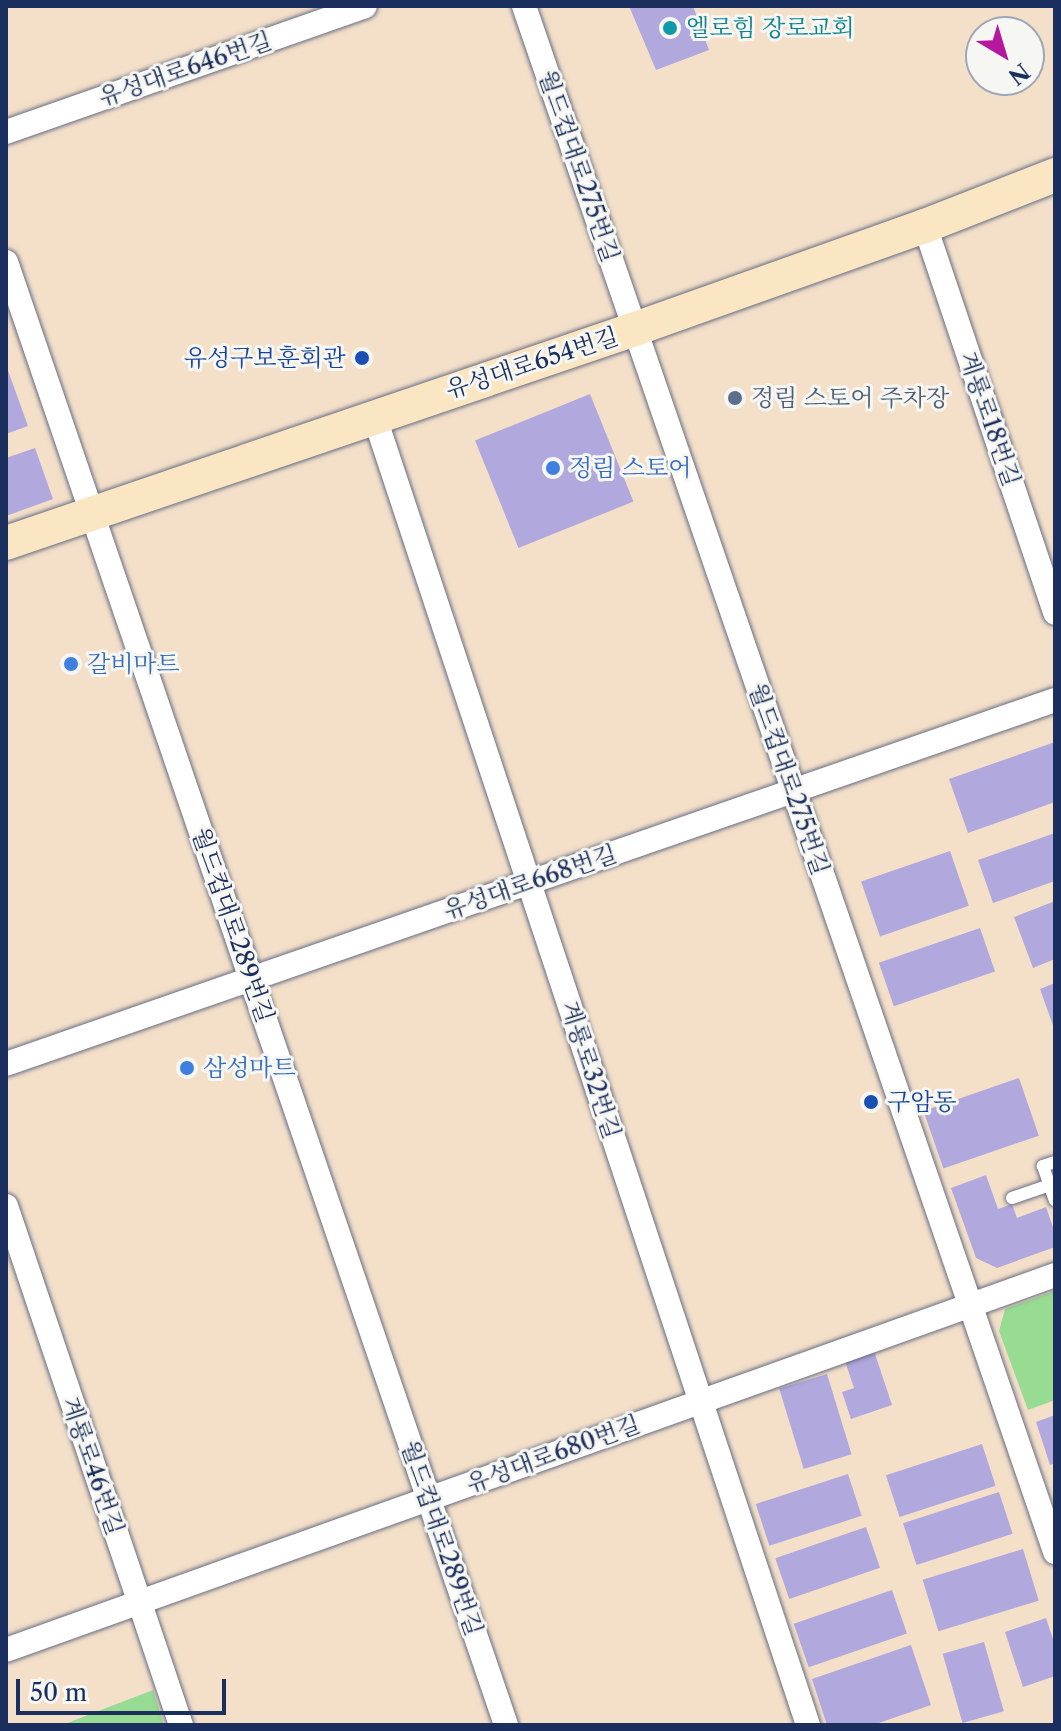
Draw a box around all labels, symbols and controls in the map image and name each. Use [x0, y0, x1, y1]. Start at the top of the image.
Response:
place label: 엘로힘 장로교회 [686, 14, 855, 42]
north arrow [965, 16, 1045, 96]
marker: 엘로힘 장로교회 [661, 19, 679, 37]
street label: 유성대로646번길 [95, 26, 275, 112]
text: N [1003, 57, 1035, 90]
street label: 월드컵대로275번길 [533, 66, 625, 266]
street label: 유성대로654번길 [442, 321, 622, 405]
place label: 유성구보훈회관 [184, 344, 346, 372]
street label: 계룡로18번길 [954, 348, 1026, 490]
marker: 유성구보훈회관 [353, 349, 371, 367]
place label: 정림 스토어 주차장 [751, 384, 949, 412]
marker: 정림 스토어 주차장 [726, 389, 744, 407]
place label: 정림 스토어 [569, 454, 691, 482]
marker: 정림 스토어 [544, 459, 562, 477]
place label: 갈비마트 [87, 650, 180, 678]
marker: 갈비마트 [62, 655, 80, 673]
street label: 월드컵대로275번길 [743, 679, 835, 879]
street label: 월드컵대로289번길 [186, 824, 280, 1026]
street label: 유성대로668번길 [440, 839, 620, 925]
street label: 계룡로32번길 [555, 998, 627, 1142]
place label: 삼성마트 [203, 1054, 296, 1082]
marker: 삼성마트 [178, 1059, 196, 1077]
place label: 구암동 [887, 1088, 957, 1116]
marker: 구암동 [862, 1093, 880, 1111]
street label: 계룡로46번길 [56, 1393, 130, 1539]
street label: 유성대로680번길 [462, 1409, 644, 1499]
street label: 월드컵대로289번길 [395, 1437, 489, 1639]
scale bar [20, 1663, 230, 1713]
text: 50 m [30, 1678, 87, 1707]

